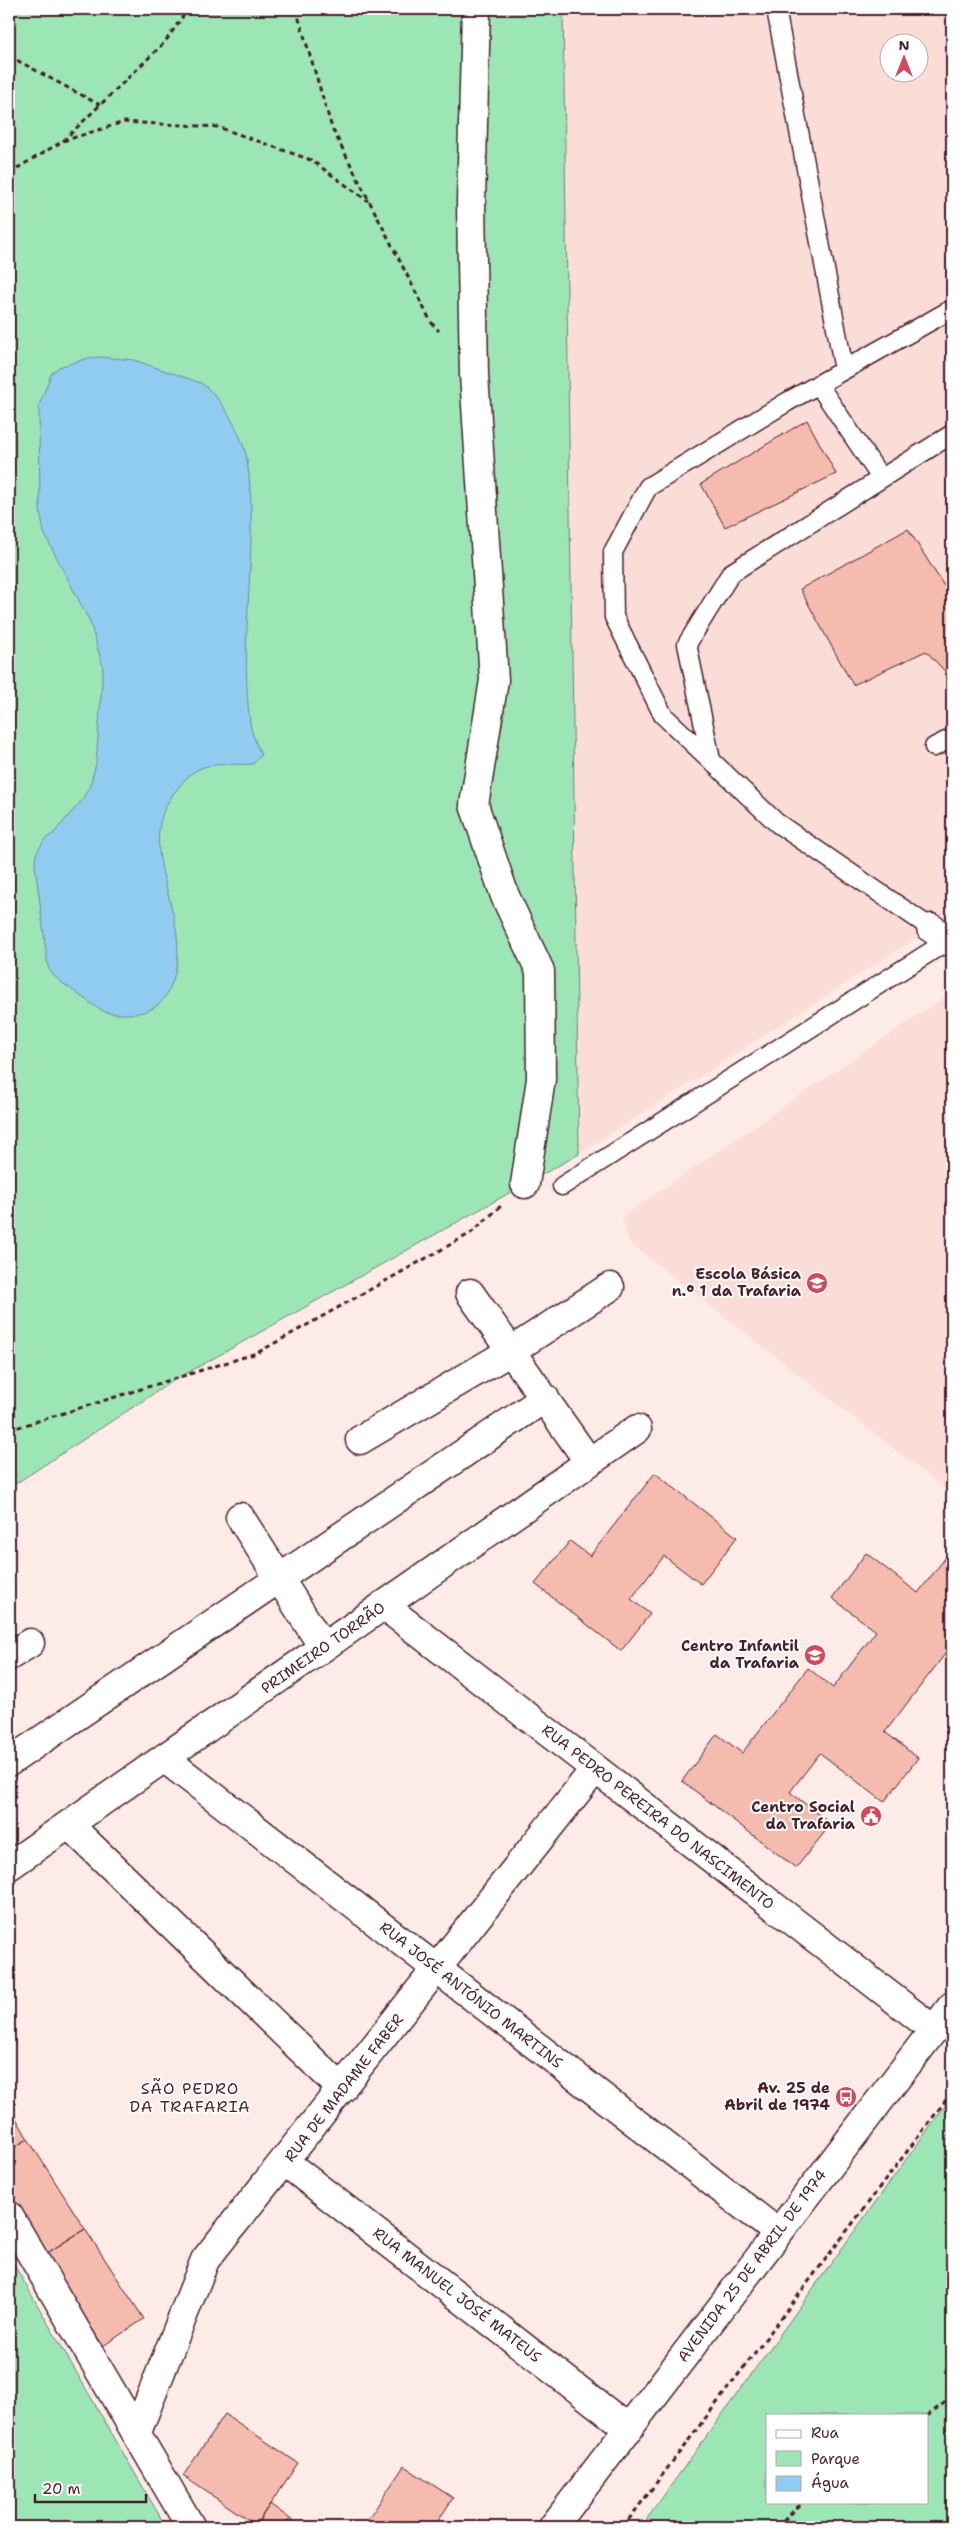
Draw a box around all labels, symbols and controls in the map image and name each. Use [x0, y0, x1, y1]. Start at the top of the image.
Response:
north arrow [878, 32, 928, 82]
text: N [898, 36, 910, 54]
place label: Escola Básica n.º 1 da Trafaria [672, 1264, 802, 1301]
school or university icon: Escola Básica n.º 1 da Trafaria [805, 1271, 829, 1295]
street label: PRIMEIRO TORRÃO [256, 1596, 389, 1698]
place label: Centro Infantil da Trafaria [681, 1636, 800, 1673]
school or university icon: Centro Infantil da Trafaria [803, 1643, 827, 1667]
street label: RUA PEDRO PEREIRA DO NASCIMENTO [538, 1720, 778, 1914]
place label: Centro Social da Trafaria [751, 1797, 856, 1834]
public building icon: Centro Social da Trafaria [859, 1804, 883, 1828]
street label: RUA JOSÉ ANTÓNIO MARTINS [375, 1916, 567, 2073]
street label: RUA DE MADAME FABER [280, 2010, 408, 2166]
district label: SÃO PEDRO DA TRAFARIA [129, 2077, 251, 2117]
place label: Av. 25 de Abril de 1974 [724, 2078, 830, 2115]
bus stop icon: Av. 25 de Abril de 1974 [834, 2085, 858, 2109]
street label: AVENIDA 25 DE ABRIL DE 1974 [673, 2166, 831, 2366]
street label: RUA MANUEL JOSÉ MATEUS [369, 2222, 546, 2367]
legend [766, 2414, 928, 2504]
text: Rua [811, 2423, 840, 2443]
text: Parque [811, 2449, 860, 2469]
scale bar [35, 2471, 146, 2503]
text: Água [811, 2472, 850, 2493]
text: 20 m [42, 2479, 81, 2499]

